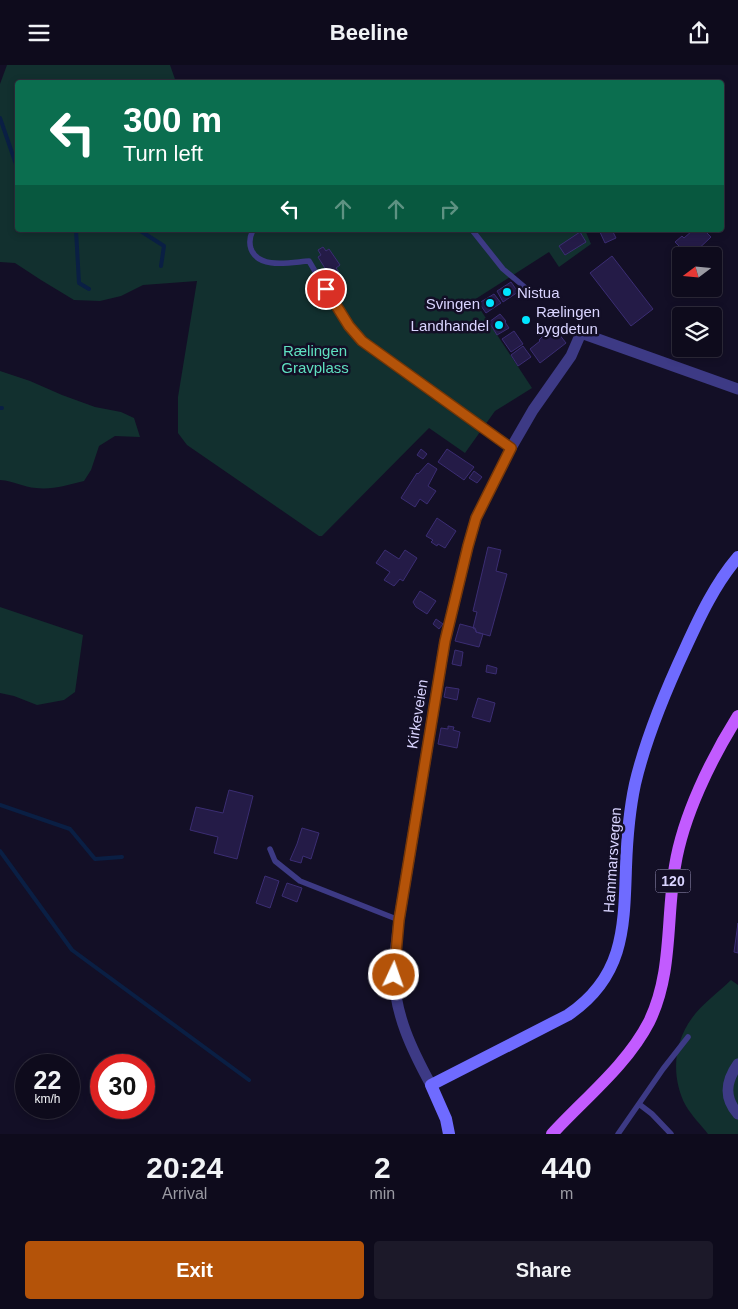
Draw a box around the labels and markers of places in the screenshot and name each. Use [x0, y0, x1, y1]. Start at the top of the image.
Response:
pin [305, 268, 347, 310]
place label: Nistua [517, 284, 560, 301]
marker: Nistua [501, 286, 513, 298]
place label: Svingen [426, 295, 480, 312]
marker: Svingen [484, 297, 496, 309]
place label: Rælingen bygdetun [536, 303, 600, 337]
marker: Rælingen bygdetun [520, 314, 532, 326]
place label: Landhandel [411, 317, 489, 334]
marker: Landhandel [493, 319, 505, 331]

